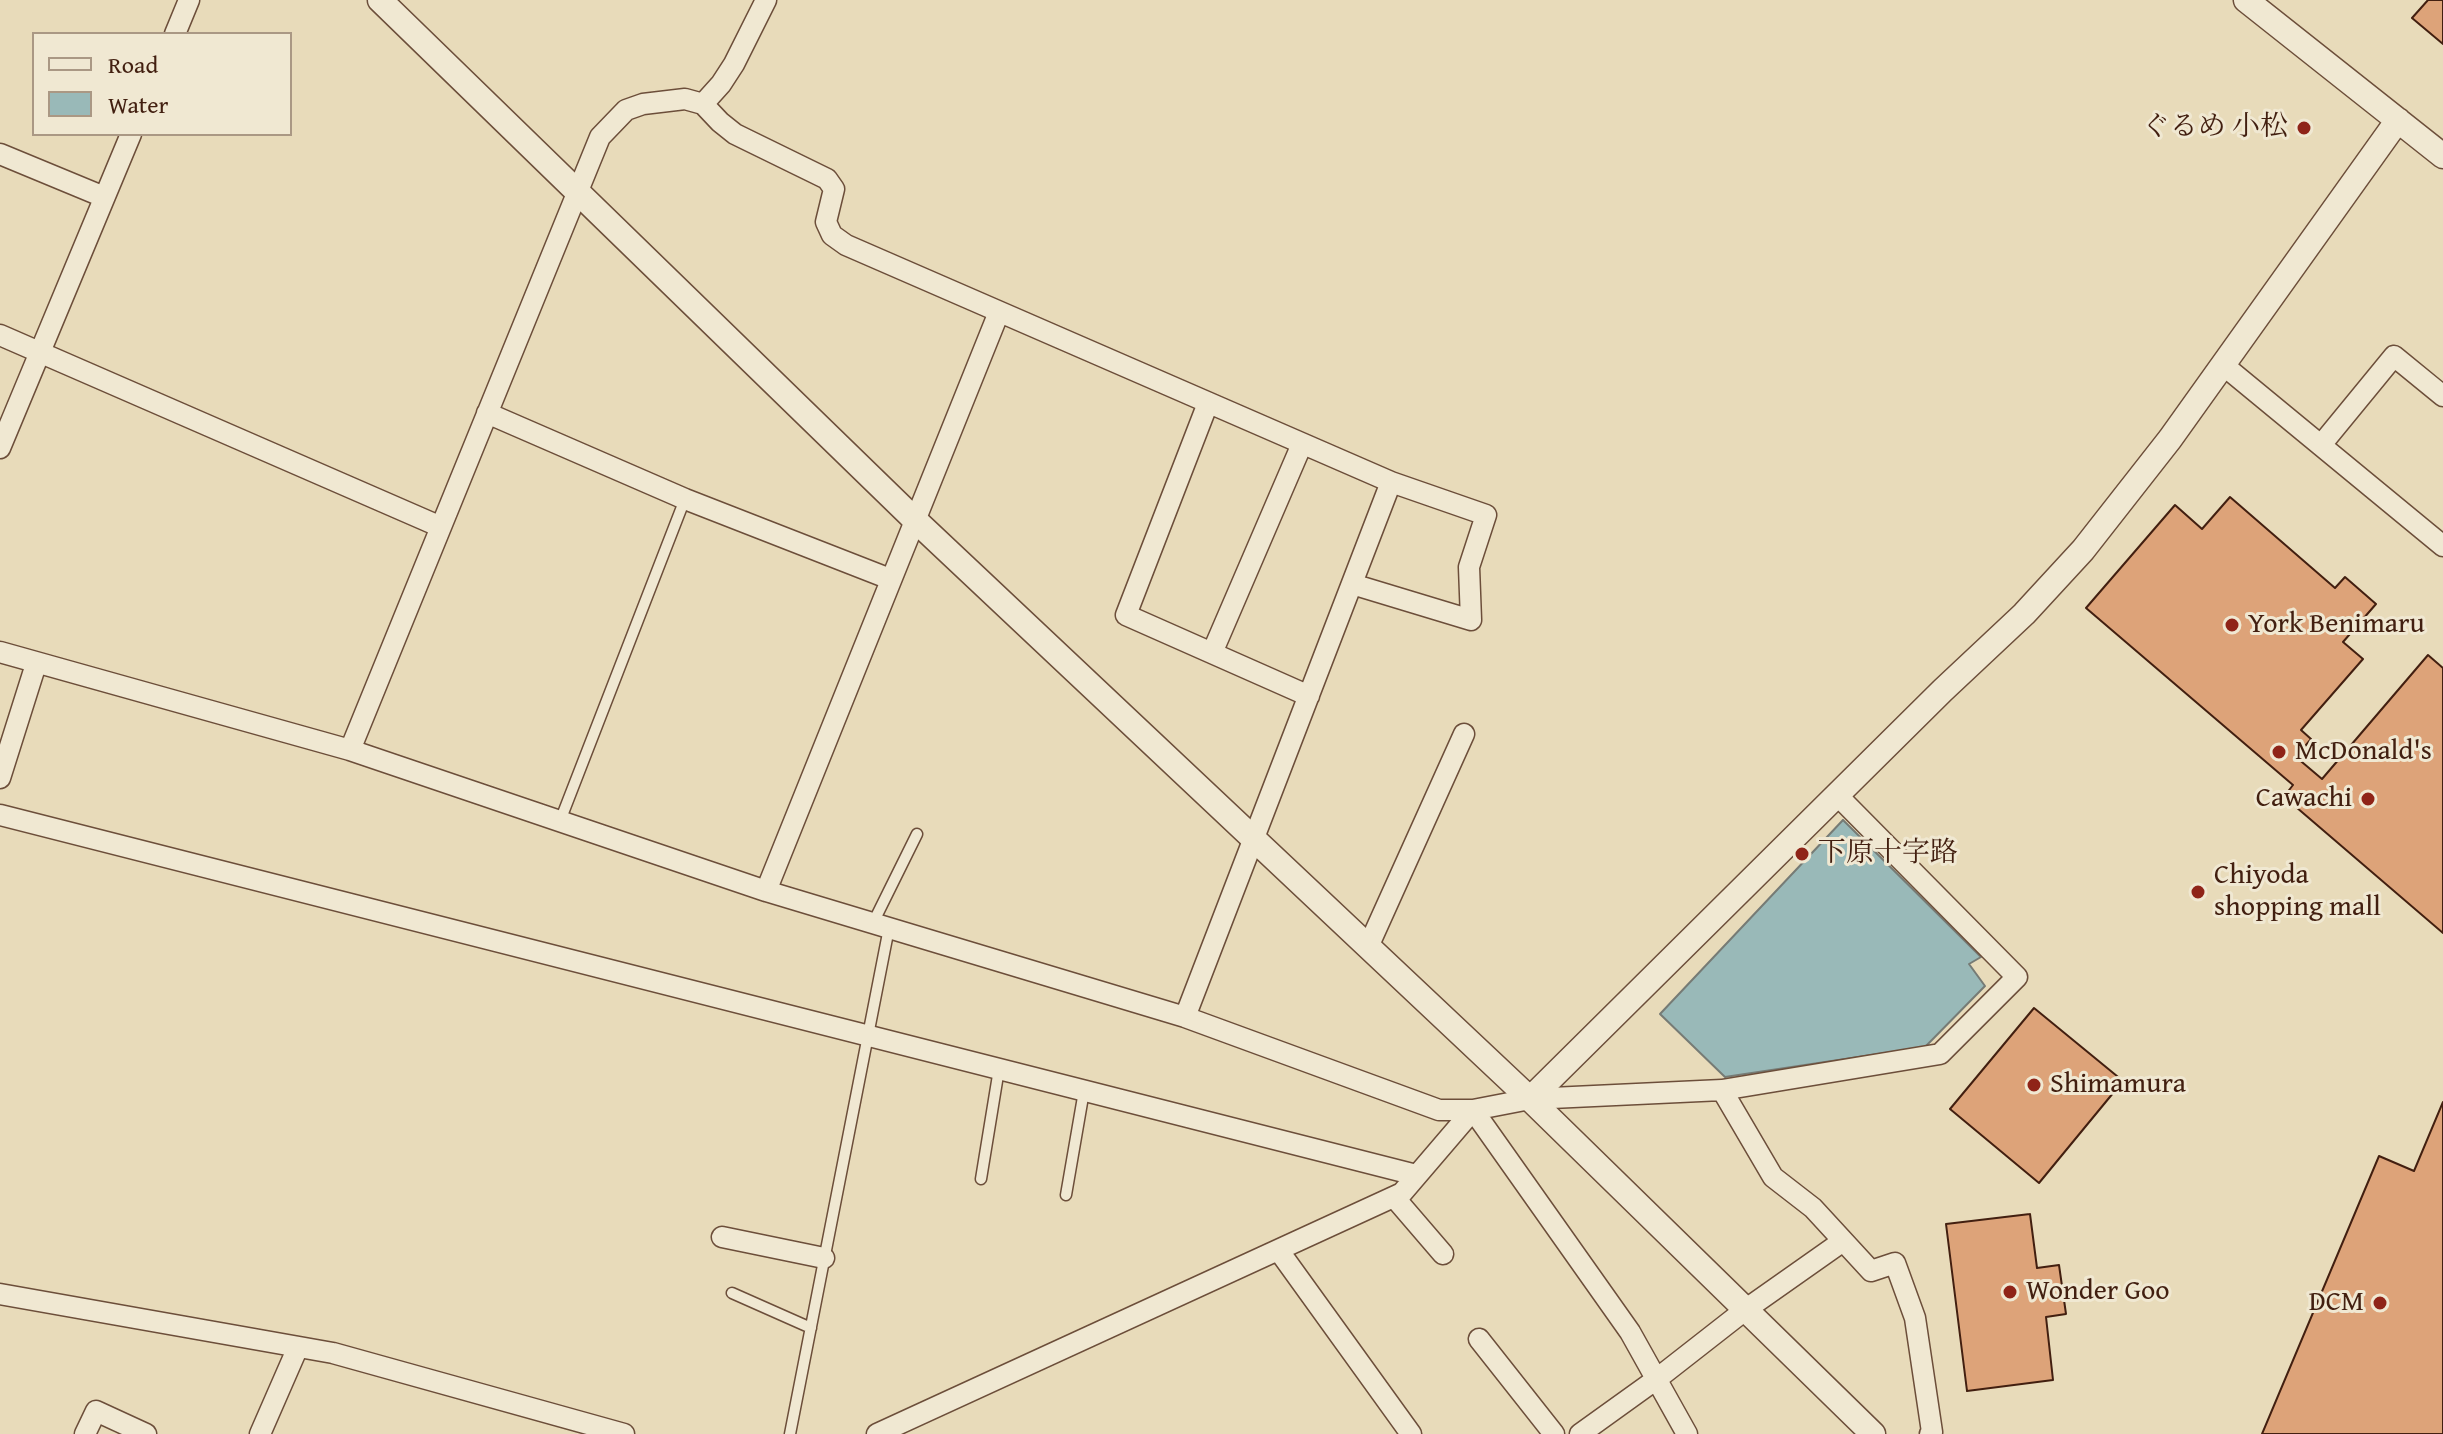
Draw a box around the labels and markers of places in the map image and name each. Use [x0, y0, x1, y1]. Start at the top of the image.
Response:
place label: ぐるめ 小松 [2142, 111, 2288, 145]
marker: ぐるめ 小松 [2295, 119, 2313, 137]
place label: York Benimaru [2248, 608, 2425, 642]
marker: York Benimaru [2223, 616, 2241, 634]
place label: McDonald's [2295, 735, 2432, 769]
marker: McDonald's [2270, 743, 2288, 761]
place label: Cawachi [2256, 782, 2352, 816]
marker: Cawachi [2359, 790, 2377, 808]
place label: 下原十字路 [1818, 837, 1958, 871]
marker: 下原十字路 [1793, 845, 1811, 863]
place label: Chiyoda shopping mall [2214, 859, 2381, 925]
marker: Chiyoda shopping mall [2189, 883, 2207, 901]
place label: Shimamura [2050, 1068, 2186, 1102]
marker: Shimamura [2025, 1076, 2043, 1094]
place label: Wonder Goo [2026, 1275, 2170, 1309]
marker: Wonder Goo [2001, 1283, 2019, 1301]
place label: DCM [2309, 1286, 2364, 1320]
marker: DCM [2371, 1294, 2389, 1312]

